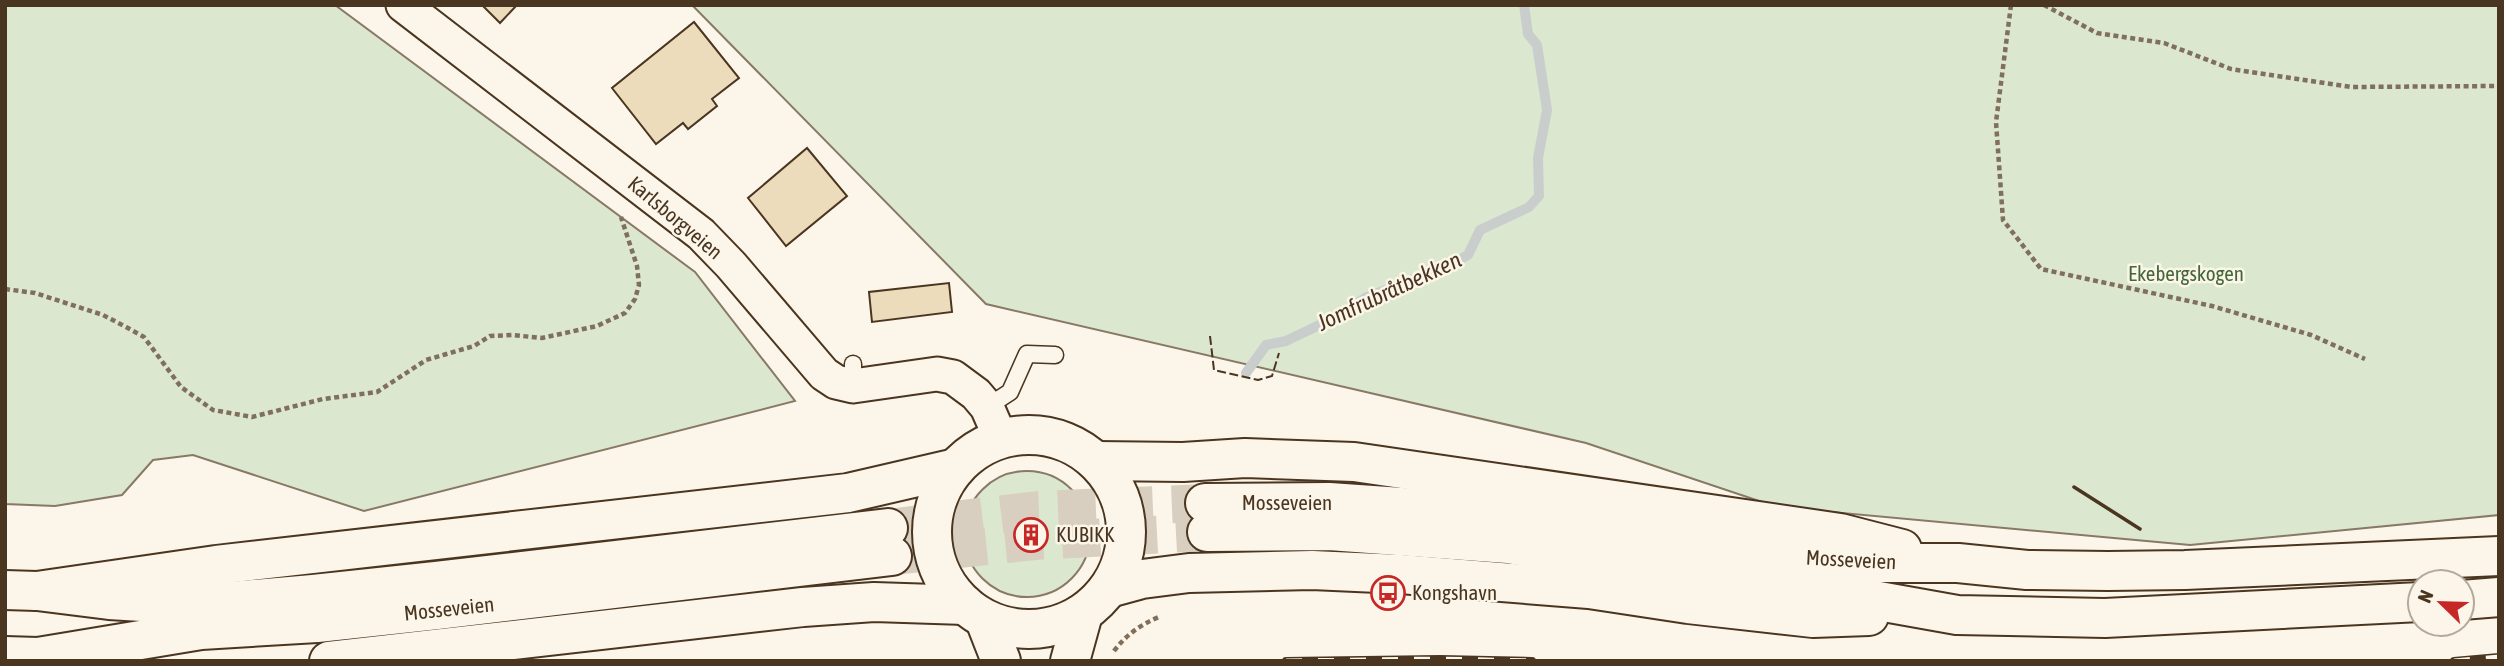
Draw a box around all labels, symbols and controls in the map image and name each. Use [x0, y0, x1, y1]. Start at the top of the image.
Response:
street label: Karlsborgveien [624, 171, 728, 264]
water label: Jomfrubråtbekken [1312, 246, 1465, 336]
park label: Ekebergskogen [2128, 261, 2244, 285]
street label: Mosseveien [1242, 490, 1332, 514]
building icon: KUBIKK [1012, 516, 1050, 554]
place label: KUBIKK [1056, 522, 1115, 546]
street label: Mosseveien [1805, 545, 1897, 573]
north arrow [2406, 568, 2476, 638]
bus stop icon: Kongshavn [1369, 574, 1407, 612]
place label: Kongshavn [1412, 580, 1497, 604]
text: N [2413, 587, 2438, 606]
street label: Mosseveien [403, 591, 495, 625]

